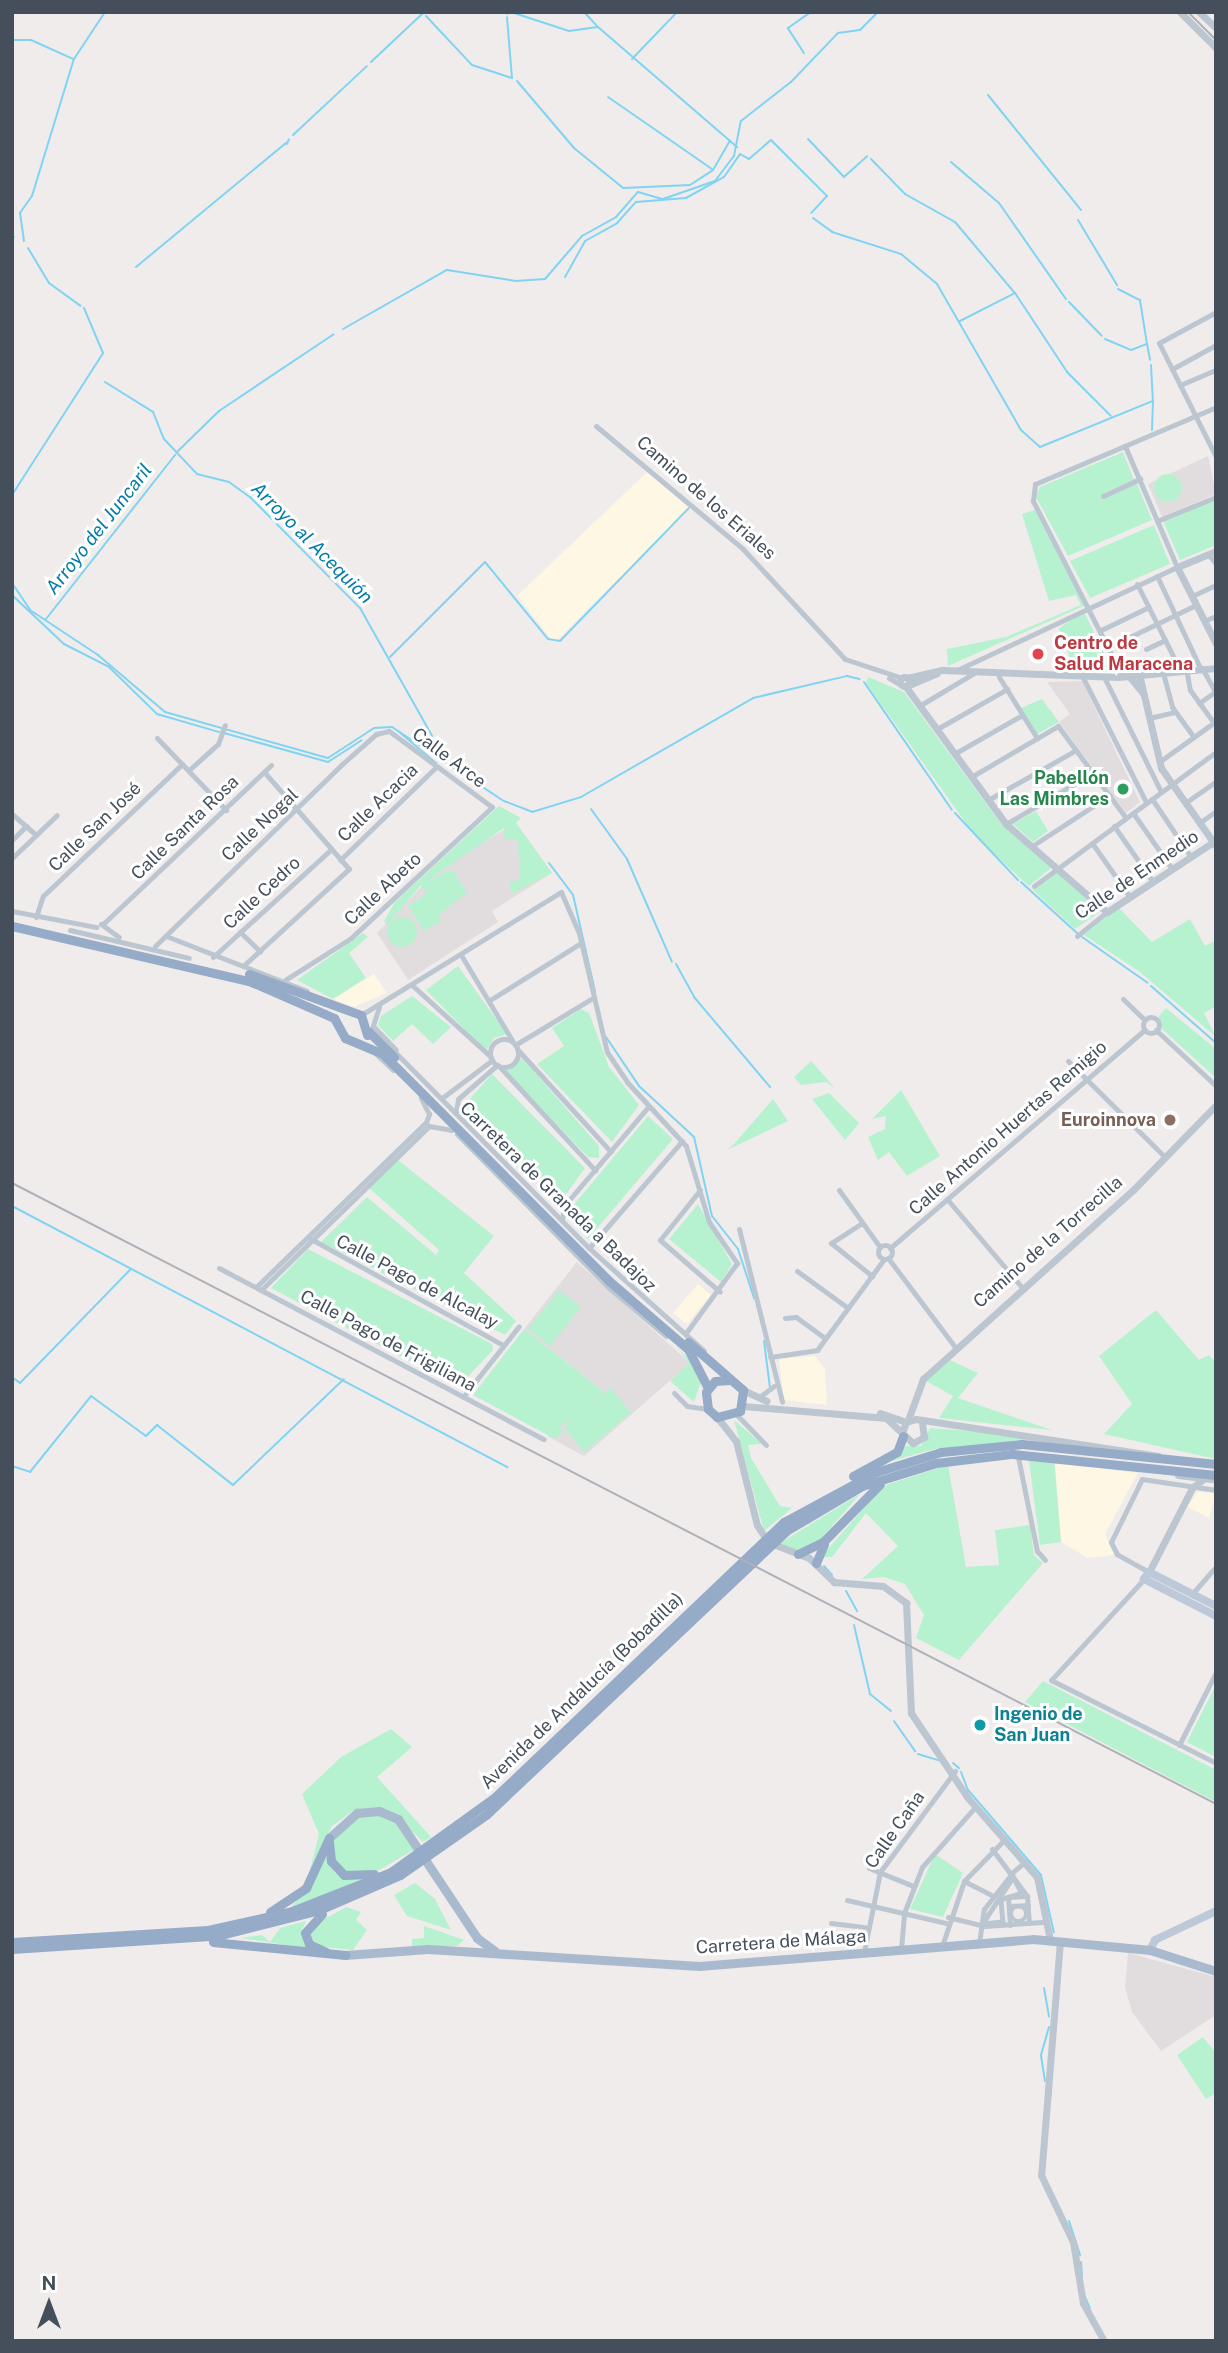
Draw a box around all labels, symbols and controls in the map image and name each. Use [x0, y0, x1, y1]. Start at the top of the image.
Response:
street label: Camino de los Eriales [632, 432, 780, 564]
water label: Arroyo del Juncaril [41, 459, 157, 599]
water label: Arroyo al Acequión [247, 478, 377, 608]
place label: Centro de Salud Maracena [1054, 633, 1193, 676]
marker: Centro de Salud Maracena [1028, 644, 1048, 664]
street label: Calle Arce [408, 723, 490, 793]
street label: Calle Acacia [333, 759, 423, 847]
place label: Pabellón Las Mimbres [999, 768, 1109, 810]
street label: Calle Santa Rosa [127, 771, 243, 885]
street label: Calle San José [44, 778, 146, 876]
marker: Pabellón Las Mimbres [1115, 781, 1131, 797]
street label: Calle Nogal [217, 784, 303, 866]
street label: Calle de Enmedio [1071, 826, 1203, 924]
street label: Calle Abeto [340, 848, 426, 930]
street label: Calle Cedro [219, 852, 305, 934]
street label: Calle Antonio Huertas Remigio [905, 1036, 1111, 1220]
street label: Carretera de Granada a Badajoz [455, 1097, 661, 1297]
place label: Euroinnova [1061, 1109, 1156, 1131]
marker: Euroinnova [1162, 1112, 1178, 1128]
street label: Camino de la Torrecilla [969, 1171, 1127, 1313]
street label: Calle Pago de Alcalay [332, 1230, 502, 1334]
street label: Calle Pago de Frigiliana [296, 1285, 480, 1397]
street label: Avenida de Andalucía (Bobadilla) [476, 1588, 688, 1794]
place label: Ingenio de San Juan [994, 1704, 1083, 1746]
marker: Ingenio de San Juan [972, 1717, 988, 1733]
street label: Calle Caña [860, 1787, 930, 1873]
street label: Carretera de Málaga [695, 1925, 867, 1959]
north arrow [14, 2269, 84, 2339]
text: N [42, 2272, 56, 2294]

